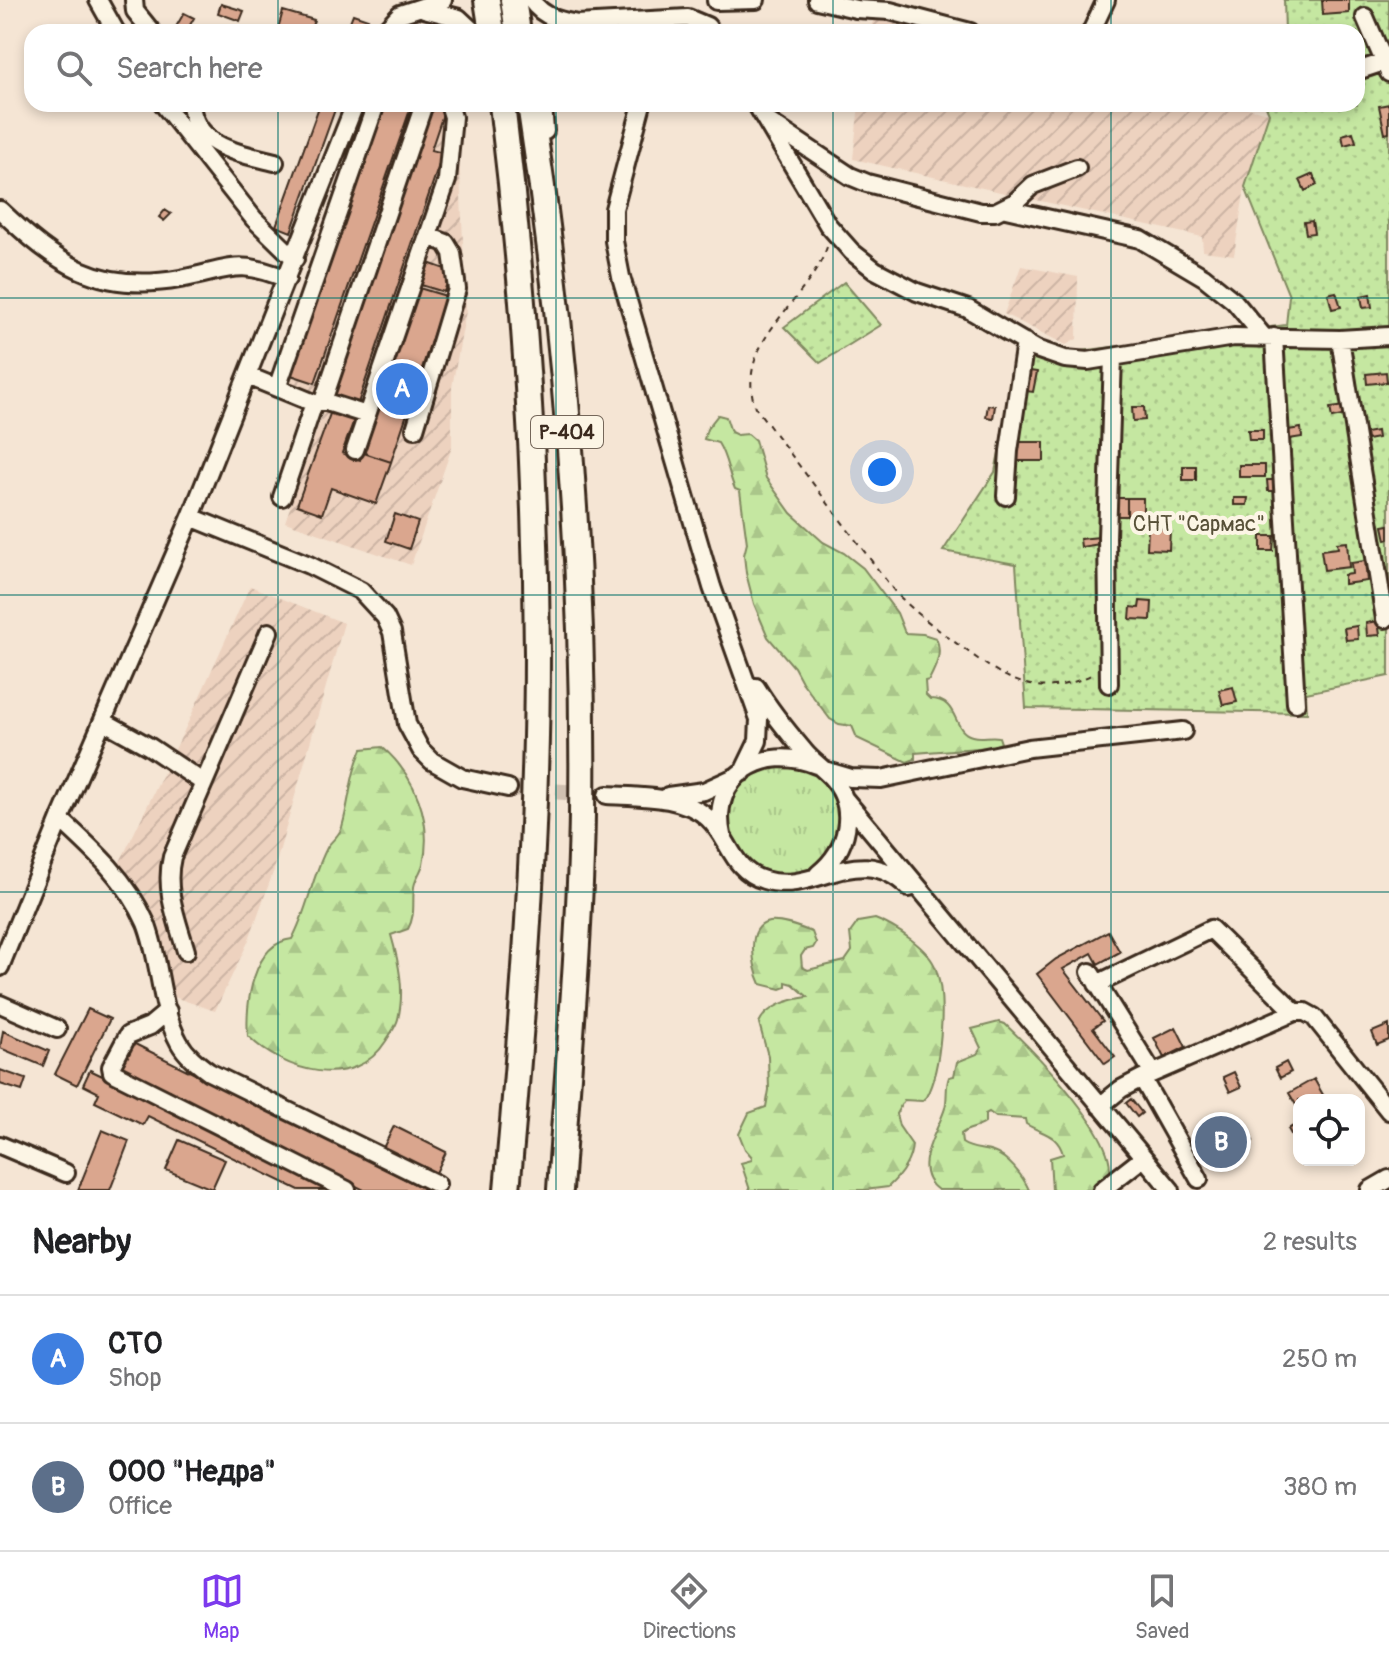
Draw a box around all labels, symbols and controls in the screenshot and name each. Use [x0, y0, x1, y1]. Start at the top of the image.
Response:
search box [24, 24, 1365, 112]
icon: search [52, 46, 96, 90]
text: Search here [116, 50, 263, 87]
pin: A [376, 359, 428, 419]
road number: Р-404 [531, 416, 603, 448]
your location [862, 452, 902, 492]
park label: СНТ "Сармас" [1133, 510, 1265, 538]
map controls [1293, 1094, 1365, 1166]
button: locate [1293, 1094, 1365, 1166]
pin: B [1195, 1112, 1247, 1172]
text: Nearby [32, 1221, 131, 1264]
text: 2 results [1263, 1226, 1357, 1258]
text: СТО [108, 1325, 162, 1362]
text: A [50, 1343, 66, 1375]
text: 250 m [1282, 1343, 1357, 1375]
text: Shop [108, 1362, 162, 1394]
text: ООО "Недра" [108, 1453, 276, 1490]
text: B [51, 1471, 65, 1503]
text: 380 m [1283, 1471, 1357, 1503]
text: Office [108, 1490, 172, 1522]
tab: Map [200, 1569, 244, 1645]
tab: Directions [643, 1569, 736, 1645]
tab: Saved [1135, 1569, 1189, 1645]

